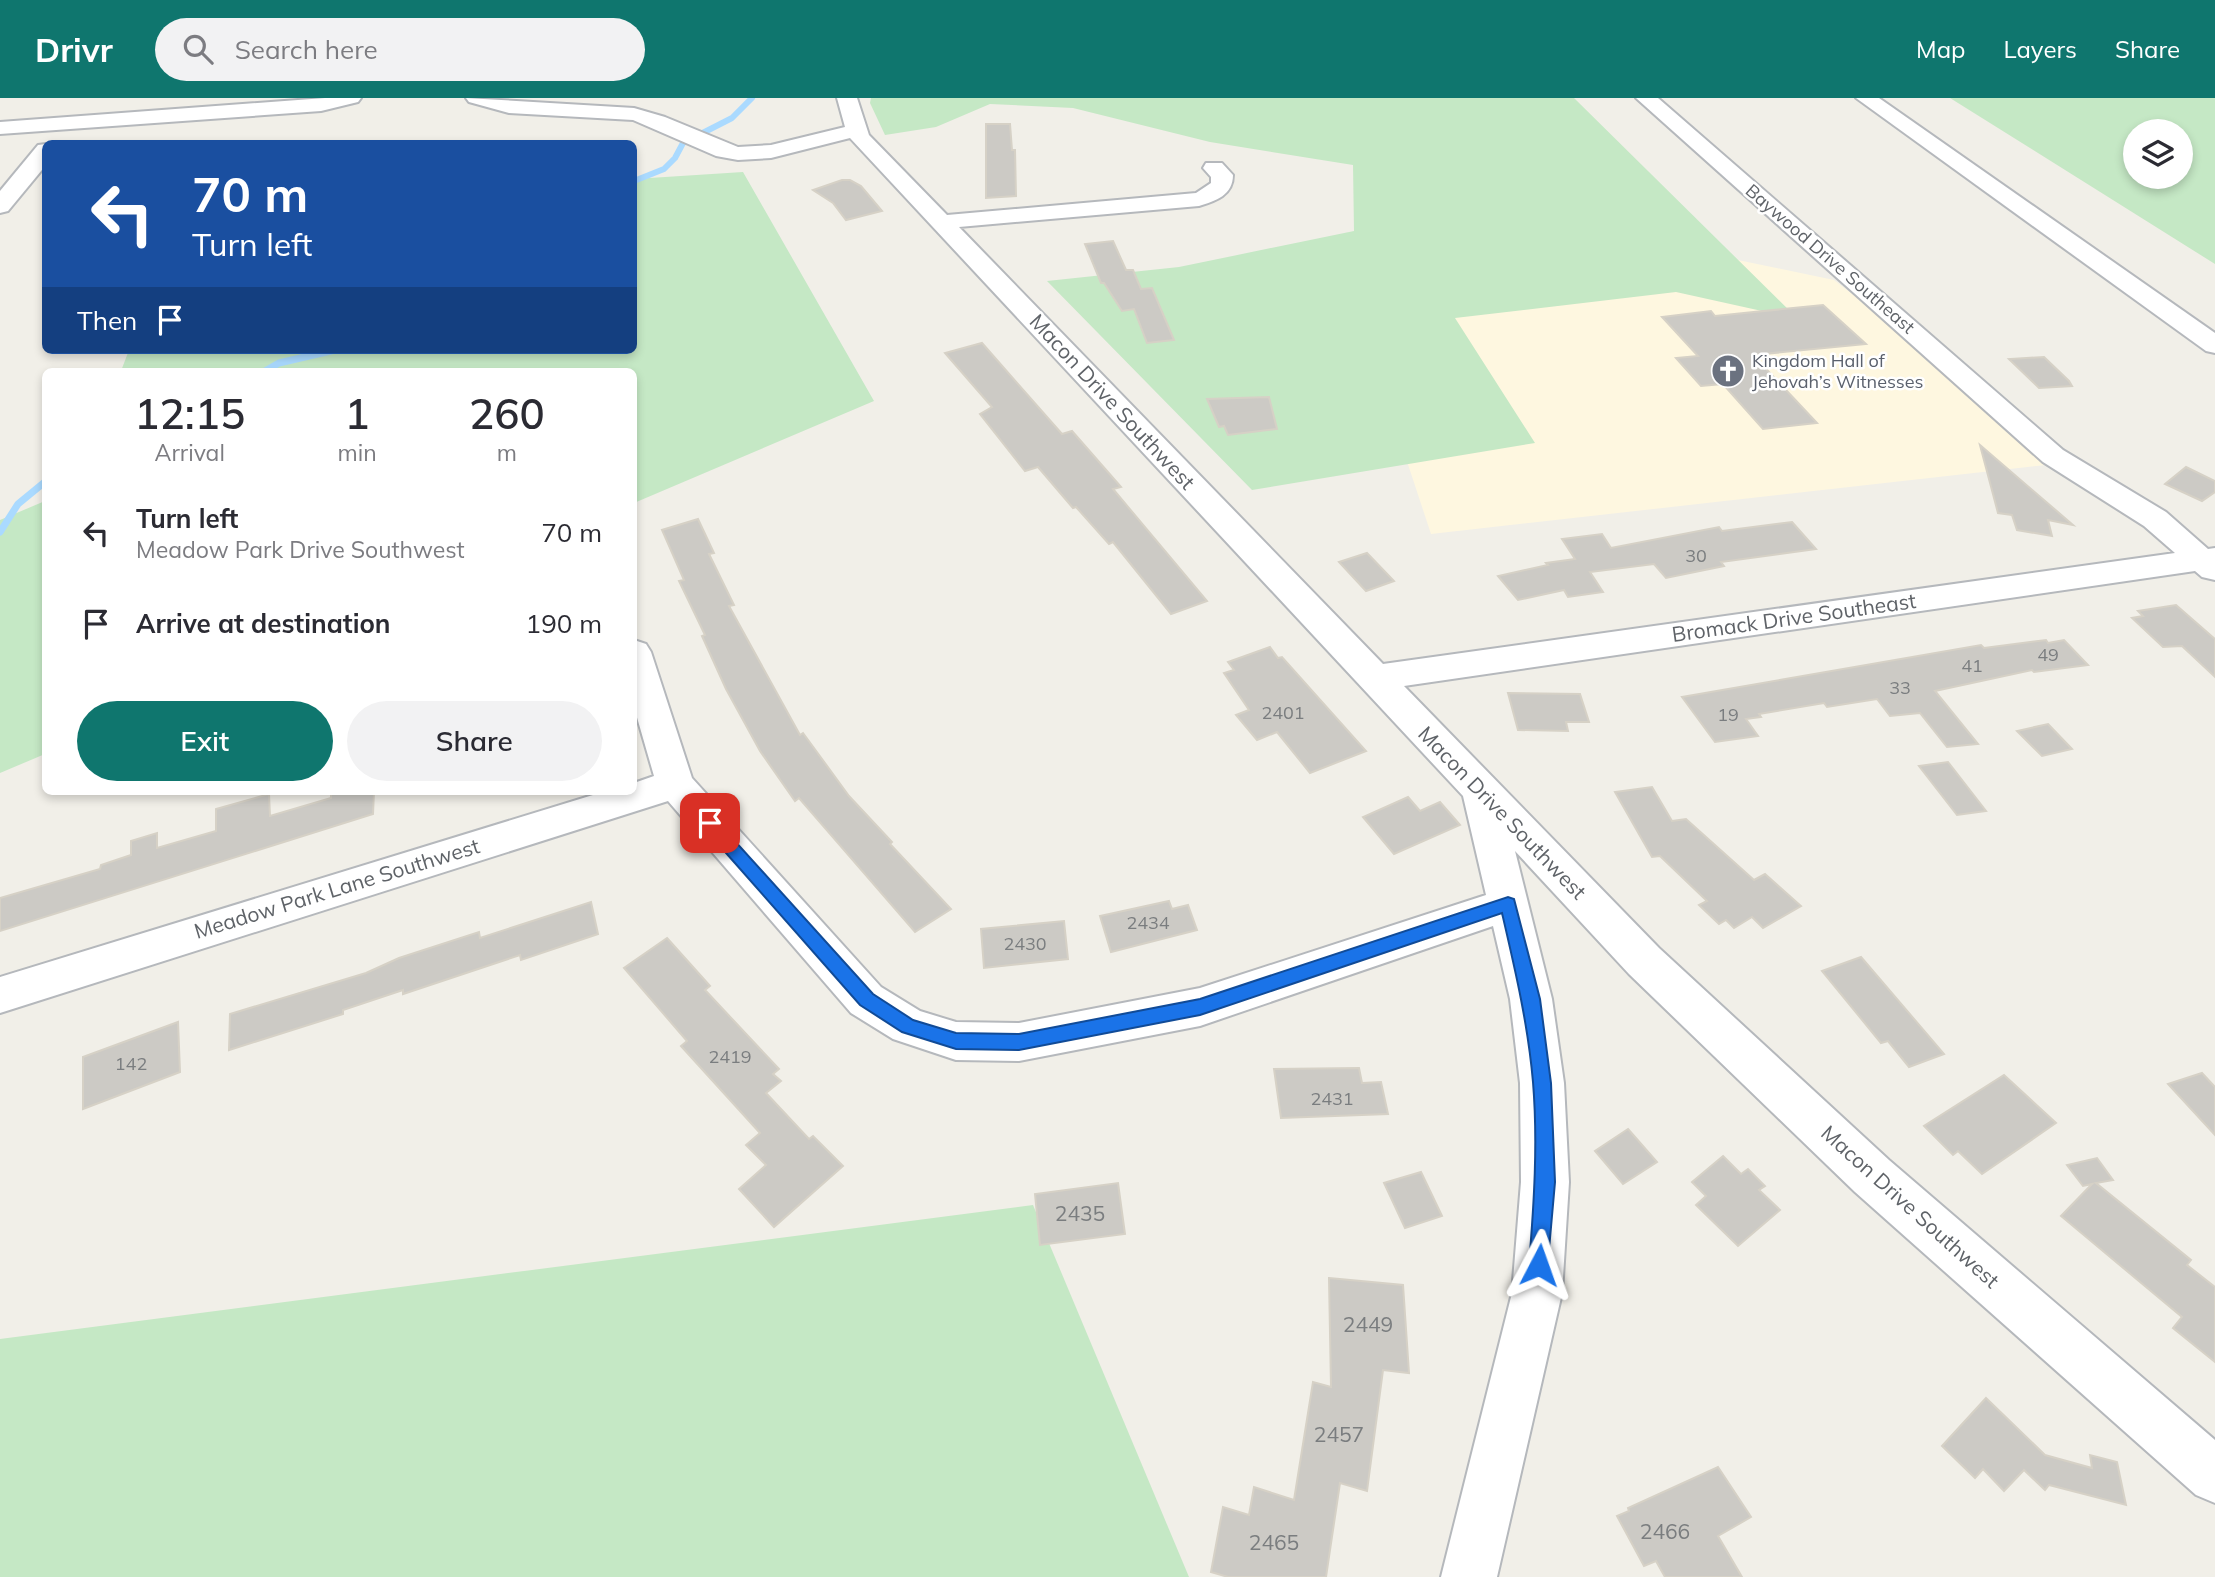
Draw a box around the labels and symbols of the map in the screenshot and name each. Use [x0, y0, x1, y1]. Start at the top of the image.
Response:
street label: Baywood Drive Southeast [1741, 179, 1920, 338]
street label: Macon Drive Southwest [1025, 308, 1201, 495]
place label: Kingdom Hall of Jehovah’s Witnesses [1752, 349, 1924, 393]
church icon: Kingdom Hall of Jehovah’s Witnesses [1709, 352, 1747, 390]
house number: 30 [1685, 544, 1707, 567]
street label: Bromack Drive Southeast [1670, 587, 1918, 647]
house number: 49 [2037, 643, 2059, 666]
house number: 41 [1961, 654, 1983, 677]
house number: 33 [1889, 676, 1911, 699]
house number: 2401 [1261, 701, 1305, 724]
house number: 19 [1717, 703, 1739, 726]
street label: Macon Drive Southwest [1413, 720, 1592, 904]
pin [680, 793, 740, 853]
street label: Meadow Park Lane Southwest [191, 832, 483, 944]
house number: 2434 [1126, 911, 1170, 934]
house number: 2430 [1003, 932, 1047, 955]
house number: 2419 [708, 1045, 752, 1068]
house number: 142 [115, 1052, 147, 1075]
house number: 2431 [1310, 1087, 1354, 1110]
street label: Macon Drive Southwest [1816, 1119, 2005, 1293]
house number: 2435 [1055, 1200, 1105, 1226]
position arrow [1502, 1228, 1576, 1302]
house number: 2449 [1343, 1311, 1393, 1337]
house number: 2457 [1314, 1421, 1364, 1447]
house number: 2466 [1640, 1518, 1690, 1544]
house number: 2465 [1249, 1529, 1299, 1555]

